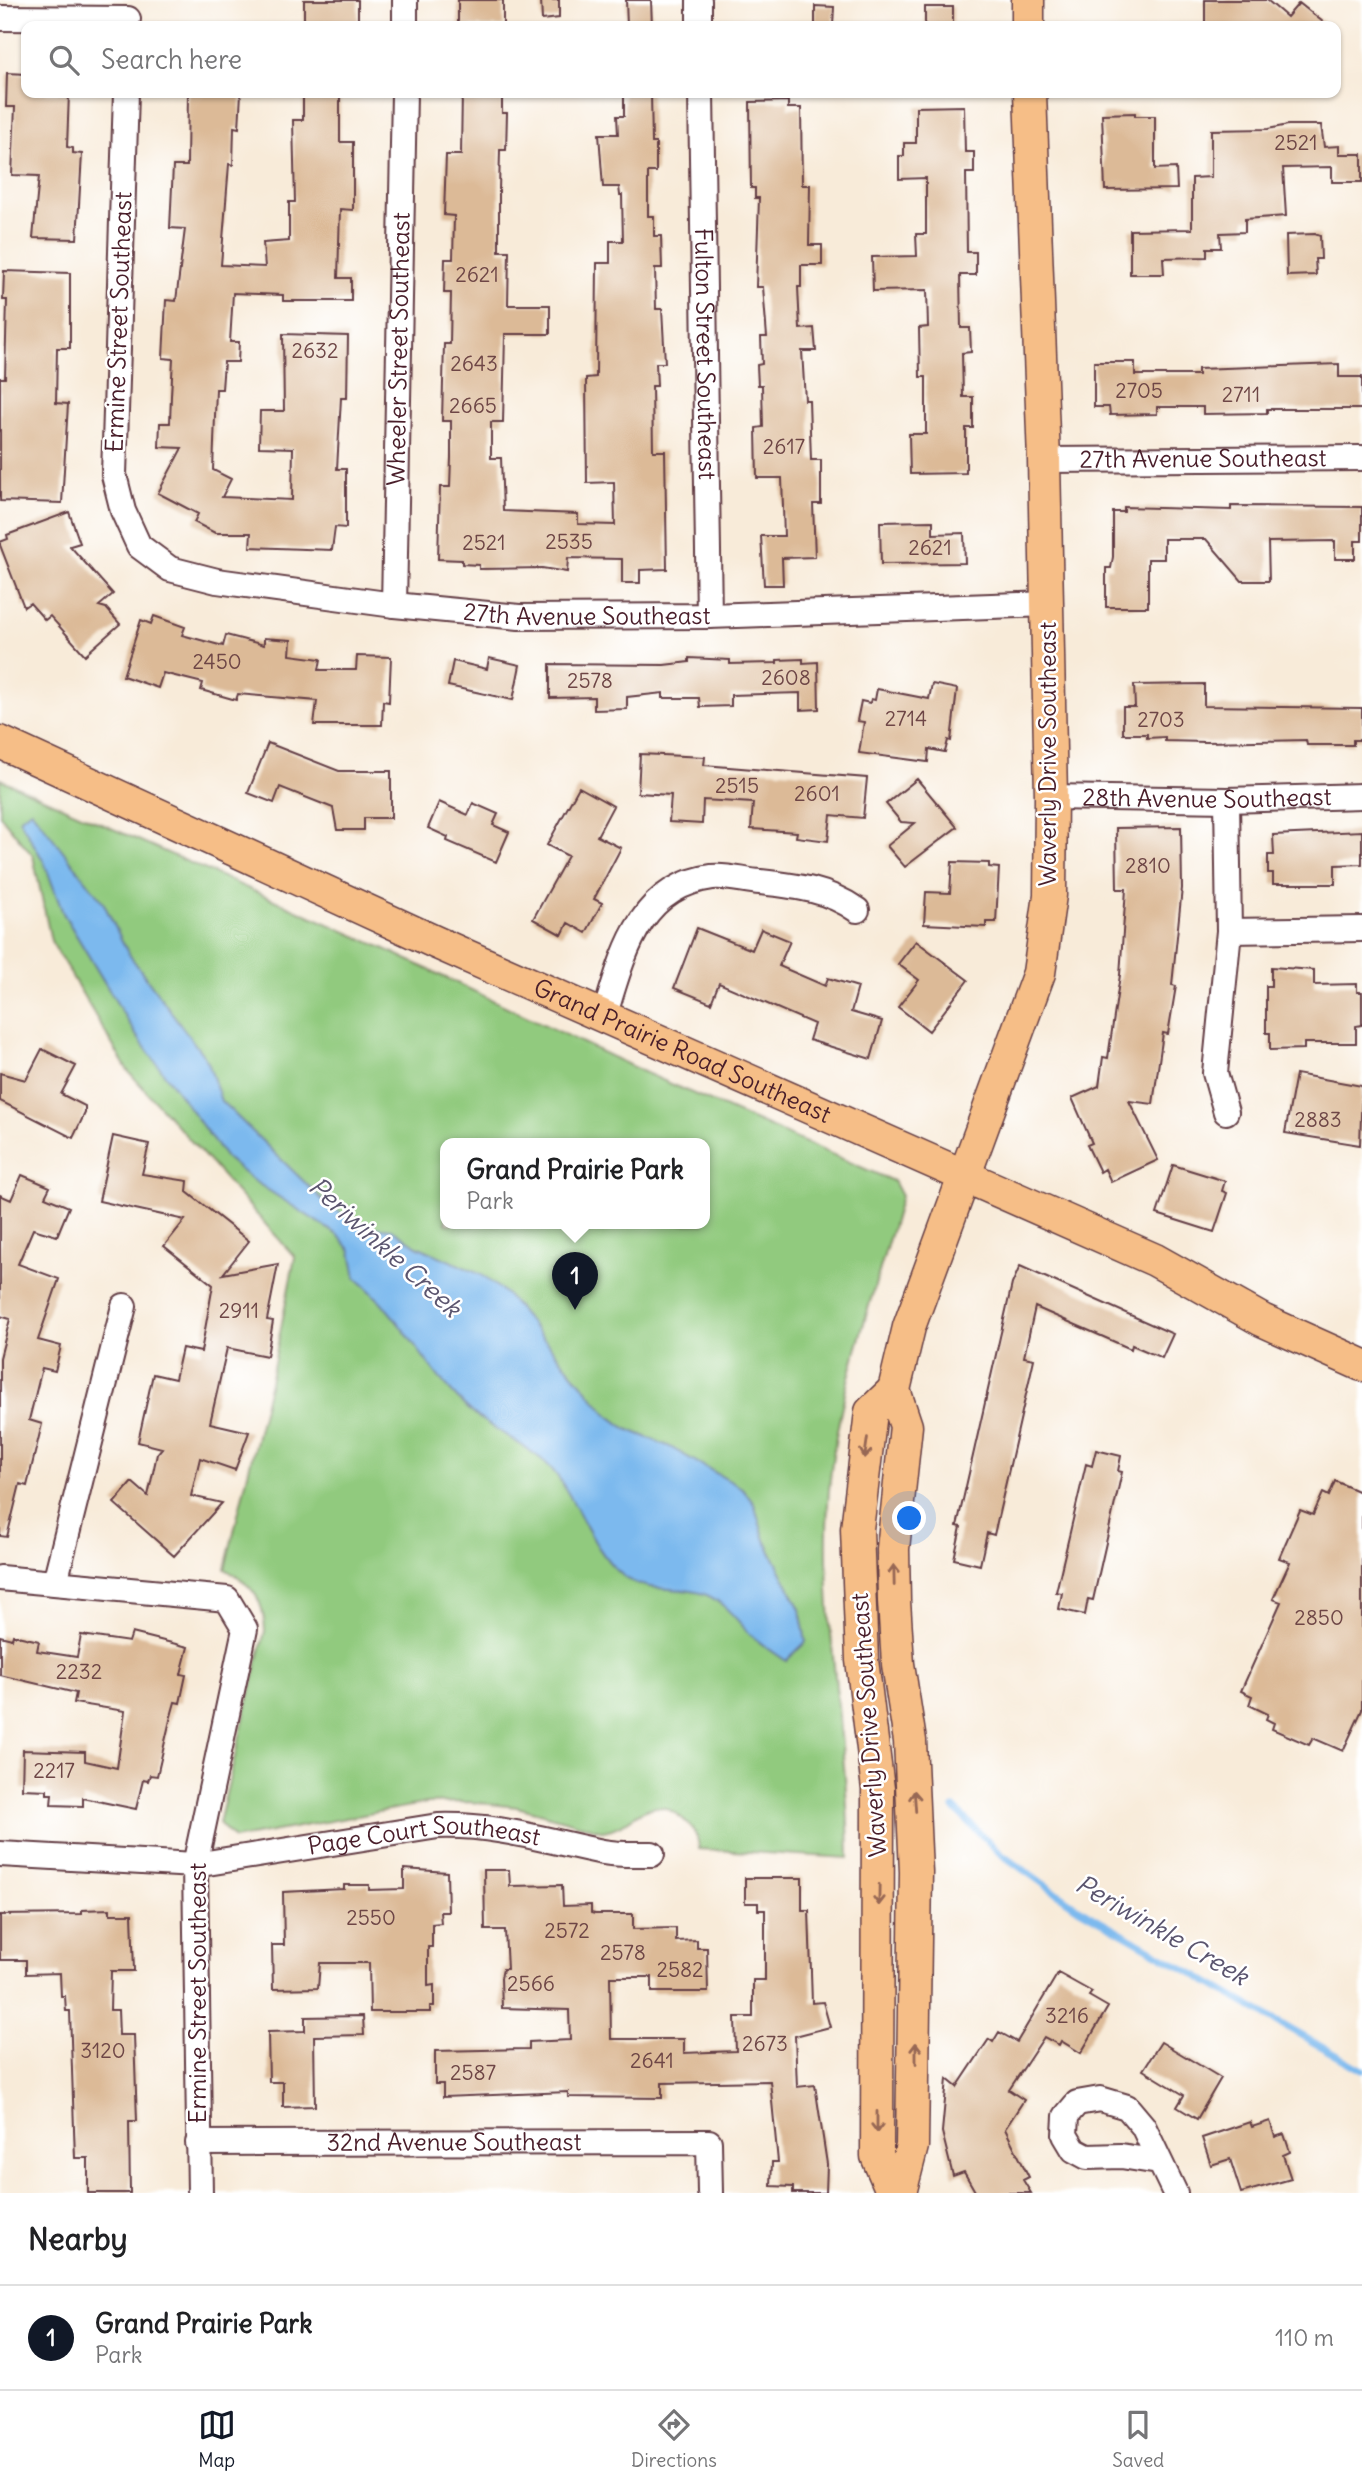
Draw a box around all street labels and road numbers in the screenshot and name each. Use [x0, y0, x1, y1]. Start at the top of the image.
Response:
street label: Ermine Street Southeast [98, 191, 138, 453]
street label: Wheeler Street Southeast [380, 212, 416, 486]
street label: Fulton Street Southeast [689, 228, 723, 480]
street label: 27th Avenue Southeast [1079, 442, 1327, 474]
street label: 27th Avenue Southeast [462, 596, 711, 631]
street label: Waverly Drive Southeast [1032, 622, 1062, 886]
street label: 28th Avenue Southeast [1082, 781, 1332, 814]
street label: Grand Prairie Road Southeast [529, 972, 836, 1129]
street label: Waverly Drive Southeast [844, 1592, 892, 1858]
street label: Page Court Southeast [305, 1810, 543, 1861]
street label: Ermine Street Southeast [182, 1863, 212, 2123]
street label: 32nd Avenue Southeast [326, 2126, 582, 2157]

